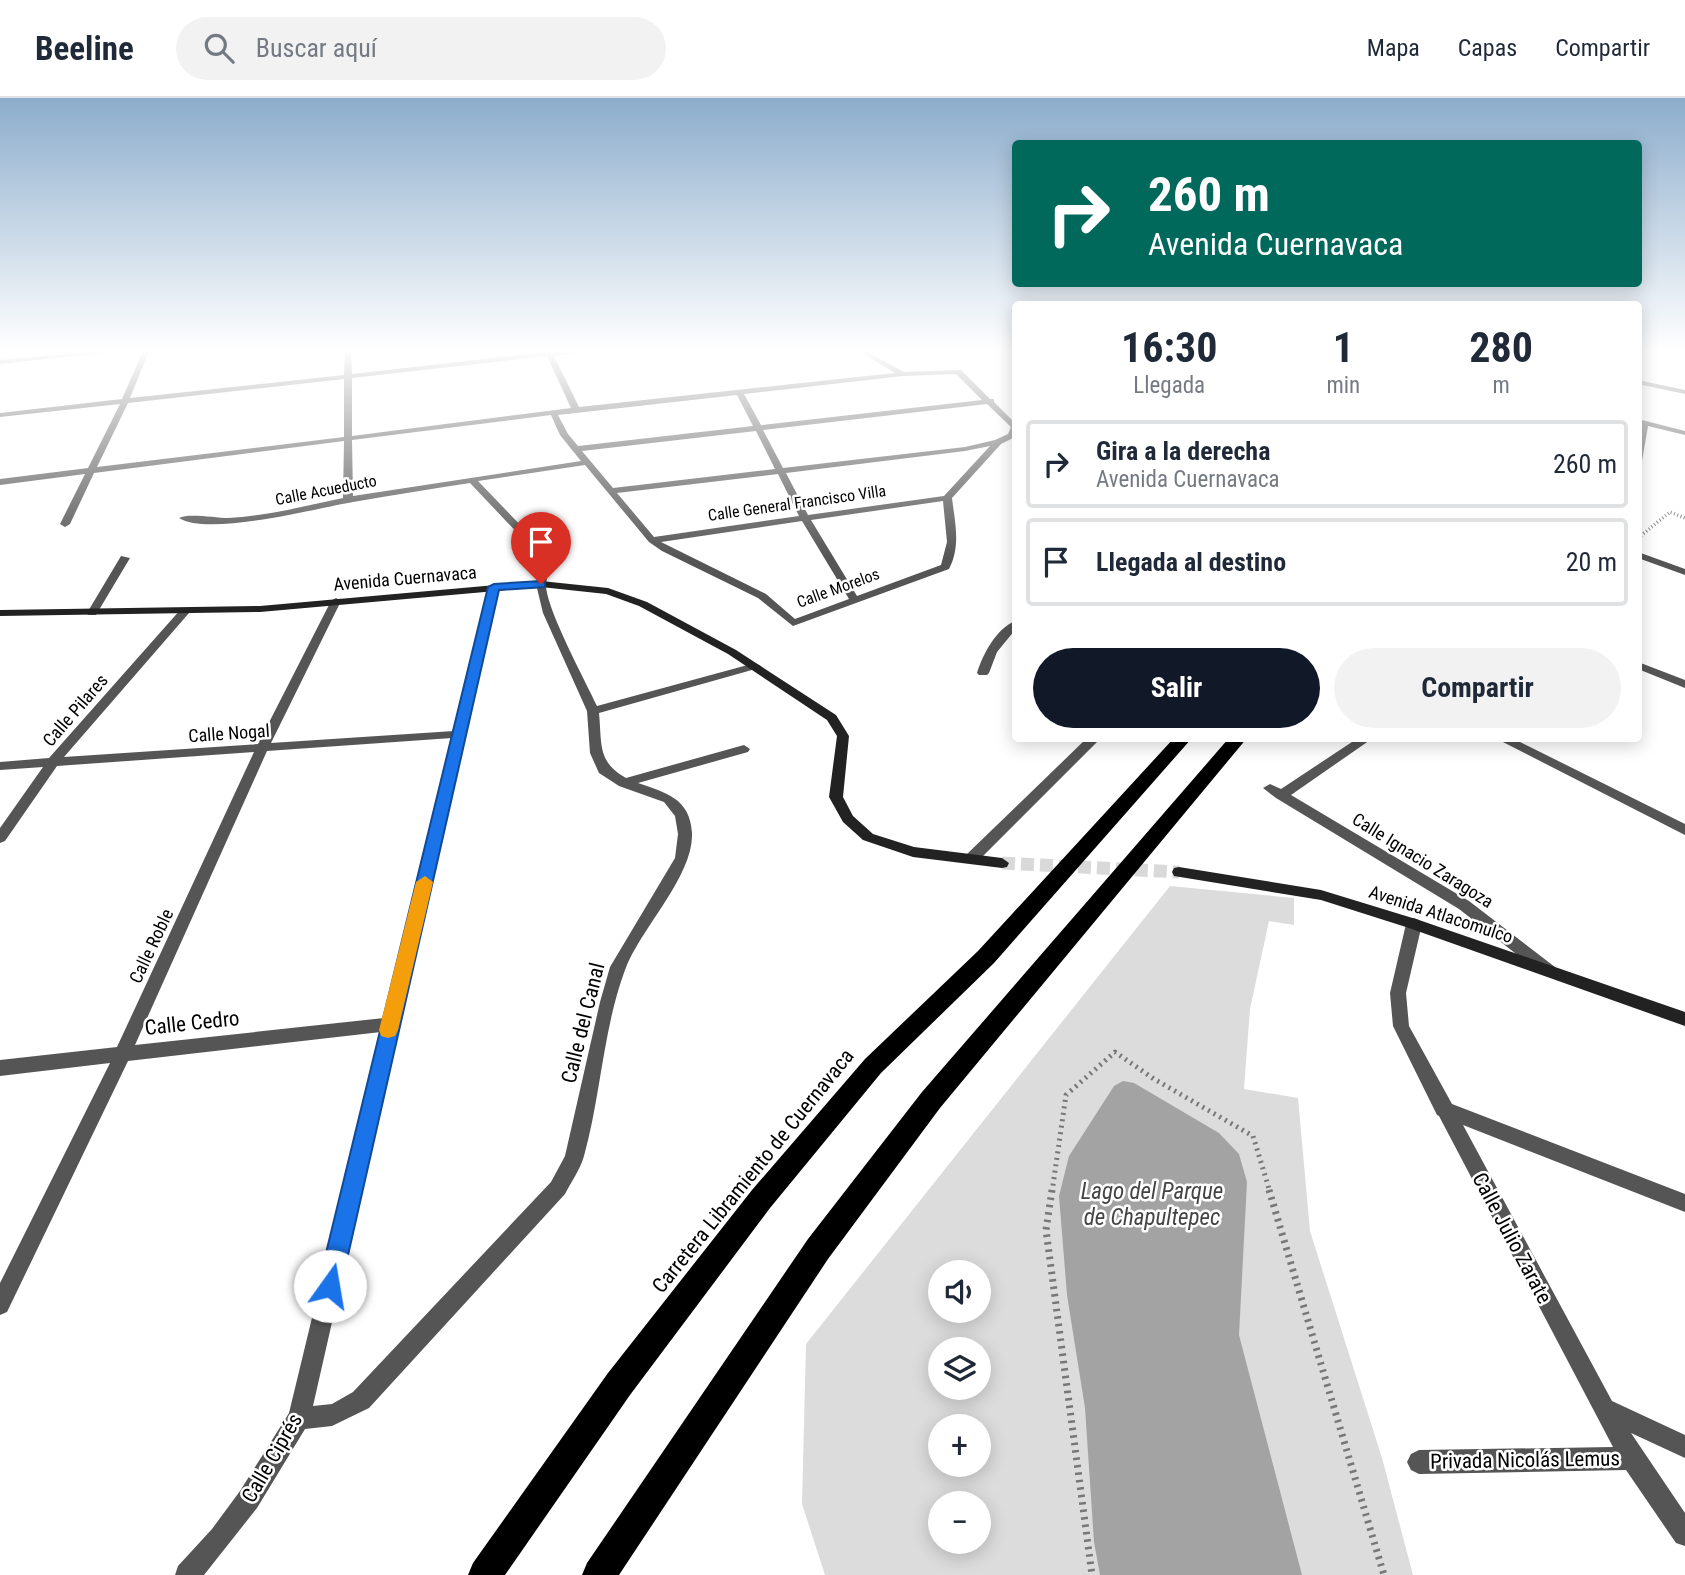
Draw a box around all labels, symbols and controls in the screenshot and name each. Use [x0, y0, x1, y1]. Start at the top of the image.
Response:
search box [176, 17, 666, 80]
text: Beeline [35, 29, 134, 68]
icon: search [200, 29, 238, 67]
text: Buscar aquí [256, 33, 377, 63]
text: Mapa [1367, 34, 1420, 62]
text: Capas [1458, 34, 1517, 62]
text: Compartir [1555, 34, 1650, 62]
text: 260 m [1148, 166, 1270, 223]
icon: right [1033, 168, 1124, 259]
text: Avenida Cuernavaca [1148, 225, 1403, 263]
text: 16:30 [1121, 323, 1217, 372]
text: 1 [1333, 323, 1354, 372]
text: 280 [1469, 323, 1533, 372]
text: Llegada [1133, 372, 1205, 399]
text: min [1326, 372, 1360, 399]
text: m [1492, 372, 1510, 399]
text: Gira a la derecha [1096, 436, 1270, 466]
icon: right [1037, 445, 1075, 483]
text: 260 m [1553, 449, 1617, 479]
text: Avenida Cuernavaca [1096, 466, 1280, 493]
street label: Calle Acueducto [274, 471, 378, 509]
street label: Calle General Francisco Villa [707, 481, 887, 525]
pin [511, 512, 571, 584]
icon: arrive [522, 523, 560, 561]
icon: arrive [1037, 543, 1075, 581]
text: Llegada al destino [1096, 547, 1286, 577]
text: 20 m [1566, 547, 1617, 577]
street label: Avenida Cuernavaca [333, 561, 477, 595]
street label: Calle Morelos [794, 564, 882, 612]
button: Salir [1033, 648, 1320, 728]
button: Compartir [1334, 648, 1621, 728]
street label: Calle Pilares [38, 670, 112, 750]
street label: Calle Nogal [188, 720, 270, 746]
street label: Calle Ignacio Zaragoza [1349, 808, 1497, 912]
street label: Avenida Atlacomulco [1366, 881, 1516, 947]
street label: Calle Roble [125, 905, 177, 987]
street label: Calle del Canal [556, 960, 610, 1086]
street label: Calle Cedro [143, 1006, 241, 1040]
street label: Carretera Libramiento de Cuernavaca [647, 1044, 859, 1298]
street label: Calle Julio Zarate [1467, 1168, 1557, 1308]
water label: Lago del Parque de Chapultepec [1081, 1178, 1223, 1231]
position arrow [293, 1249, 367, 1323]
map controls [928, 1260, 991, 1554]
button: sound [928, 1260, 991, 1323]
button: layers [928, 1337, 991, 1400]
street label: Calle Ciprés [237, 1409, 307, 1507]
button: + [928, 1414, 991, 1477]
street label: Privada Nicolás Lemus [1430, 1446, 1620, 1474]
button: − [928, 1491, 991, 1554]

